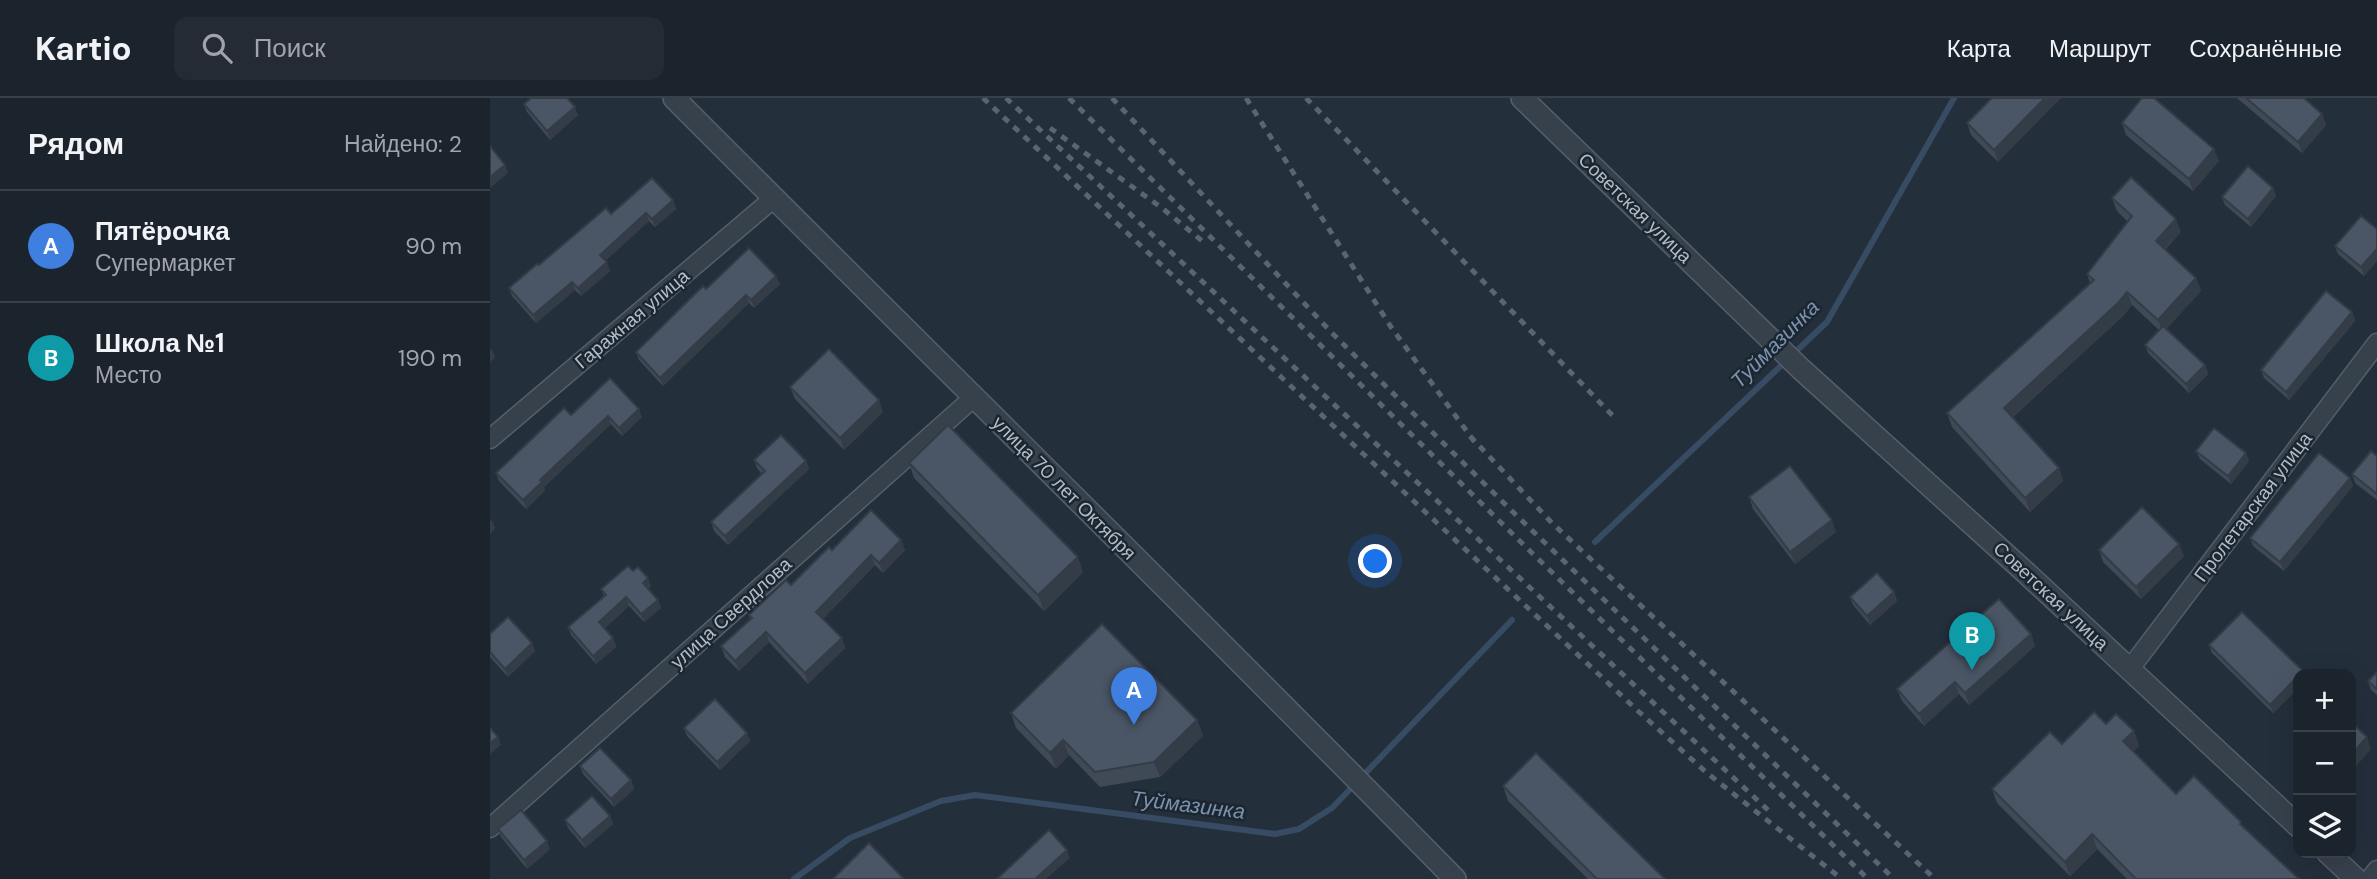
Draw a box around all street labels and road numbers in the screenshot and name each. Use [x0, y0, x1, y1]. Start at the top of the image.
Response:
street label: Советская улица [1573, 147, 1698, 269]
street label: Гаражная улица [569, 263, 695, 374]
street label: улица 70 лет Октября [987, 411, 1141, 565]
street label: Пролетарская улица [2188, 427, 2318, 587]
street label: Советская улица [1988, 536, 2114, 656]
street label: улица Свердлова [665, 552, 797, 674]

